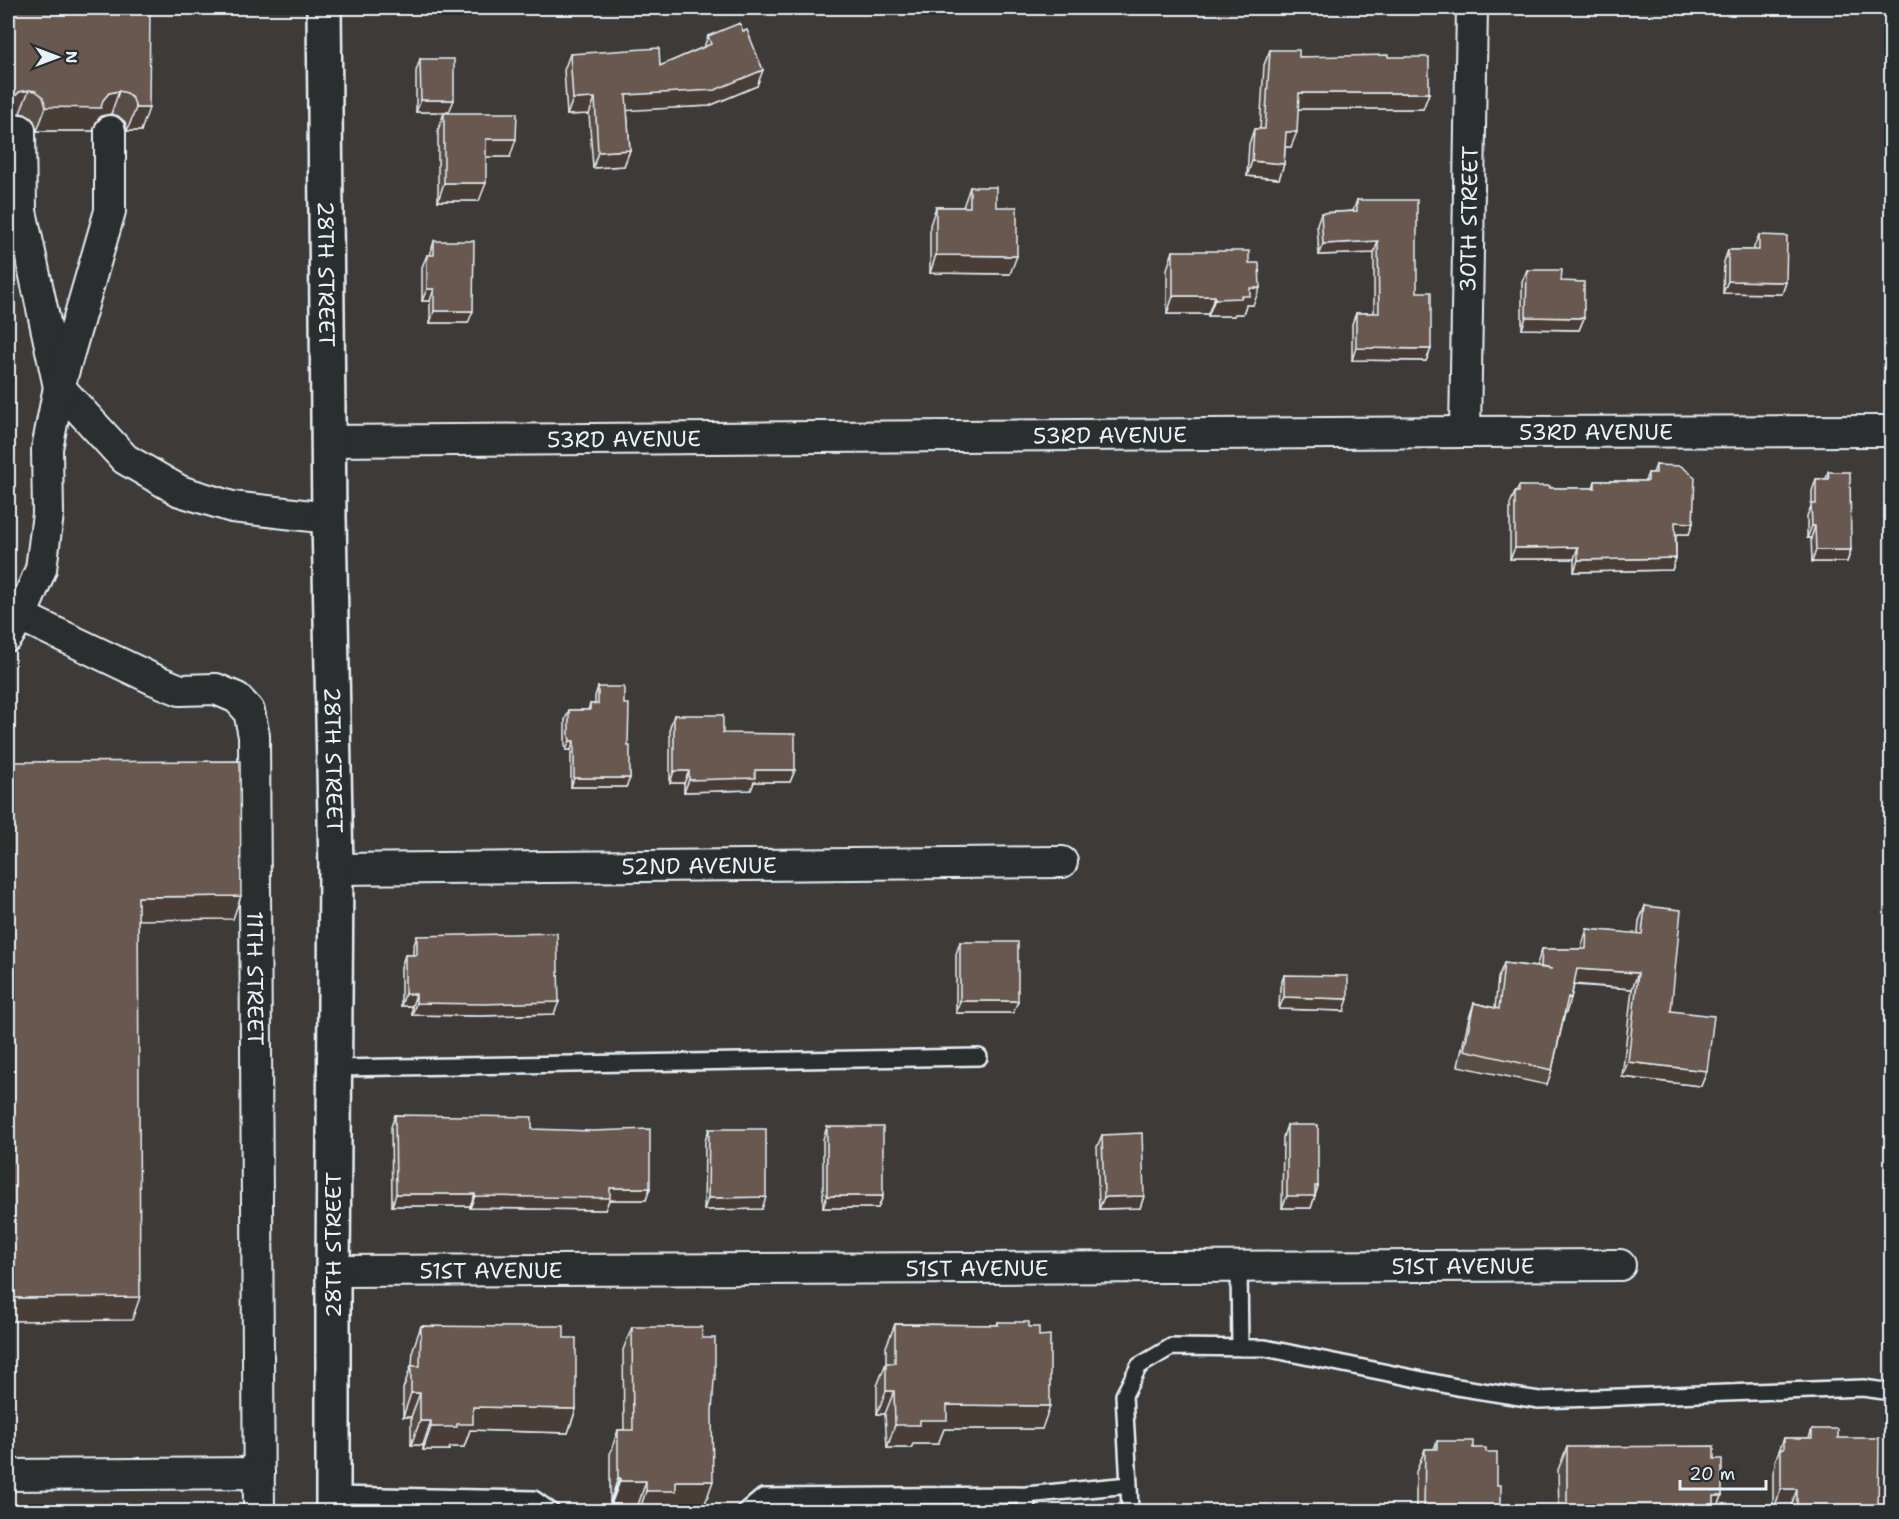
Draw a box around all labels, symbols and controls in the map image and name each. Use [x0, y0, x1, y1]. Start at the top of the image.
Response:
north arrow [27, 27, 87, 87]
text: N [61, 51, 82, 63]
street label: 30TH STREET [1453, 145, 1485, 293]
street label: 28TH STREET [311, 201, 341, 348]
street label: 53RD AVENUE [1519, 418, 1673, 447]
street label: 53RD AVENUE [1033, 420, 1187, 450]
street label: 53RD AVENUE [547, 424, 701, 454]
street label: 28TH STREET [317, 687, 349, 834]
street label: 52ND AVENUE [621, 851, 777, 881]
street label: 11TH STREET [240, 911, 270, 1046]
street label: 28TH STREET [319, 1172, 348, 1318]
street label: 51ST AVENUE [1391, 1251, 1535, 1281]
street label: 51ST AVENUE [905, 1254, 1049, 1283]
street label: 51ST AVENUE [419, 1256, 563, 1286]
scale bar [1680, 1453, 1766, 1491]
text: 20 m [1689, 1462, 1735, 1486]

